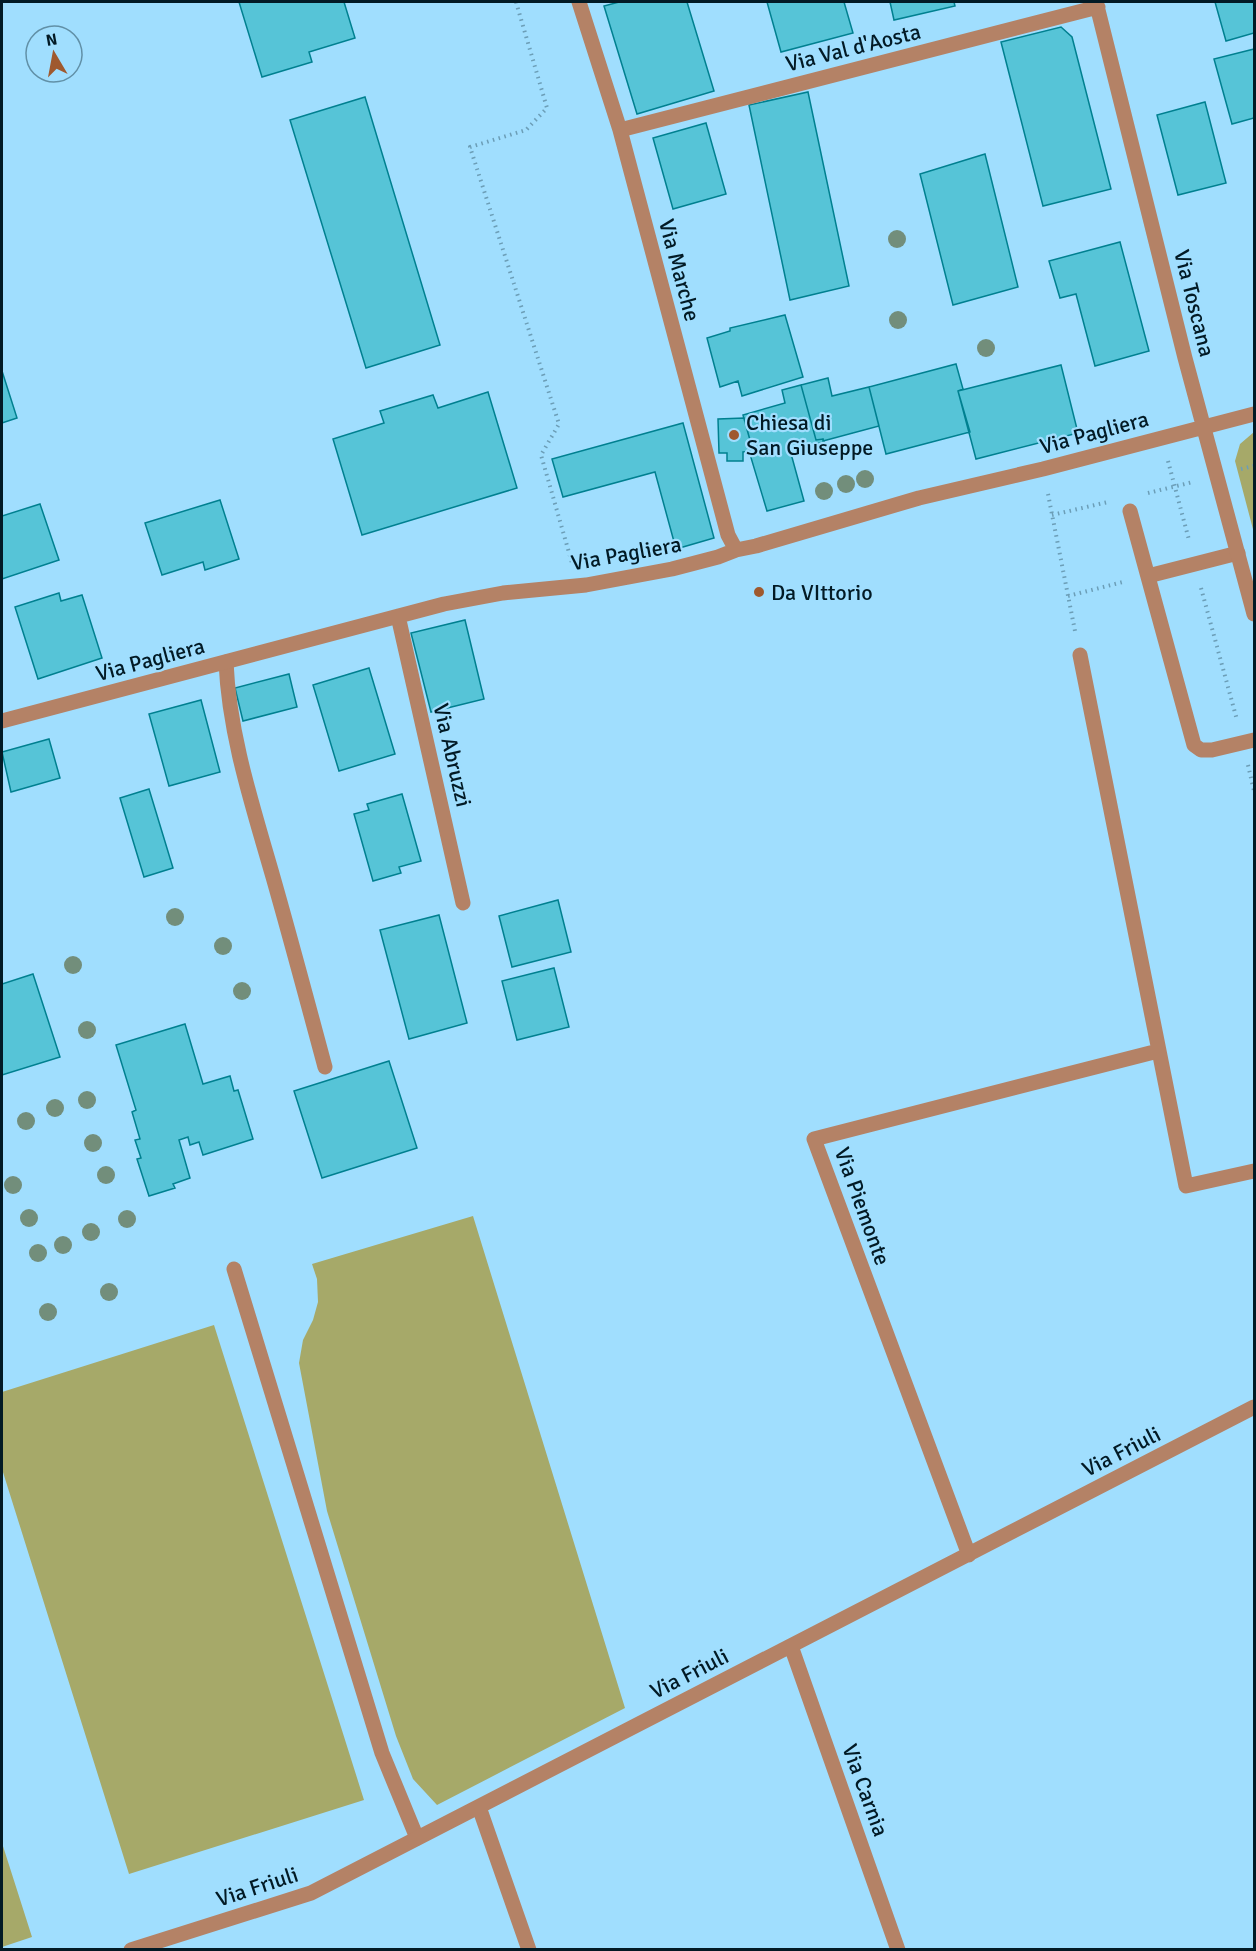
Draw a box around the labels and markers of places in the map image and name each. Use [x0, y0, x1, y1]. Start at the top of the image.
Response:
place label: Chiesa di San Giuseppe [746, 409, 873, 461]
marker: Chiesa di San Giuseppe [727, 428, 741, 442]
place label: Da VIttorio [771, 579, 873, 606]
marker: Da VIttorio [752, 585, 766, 599]

